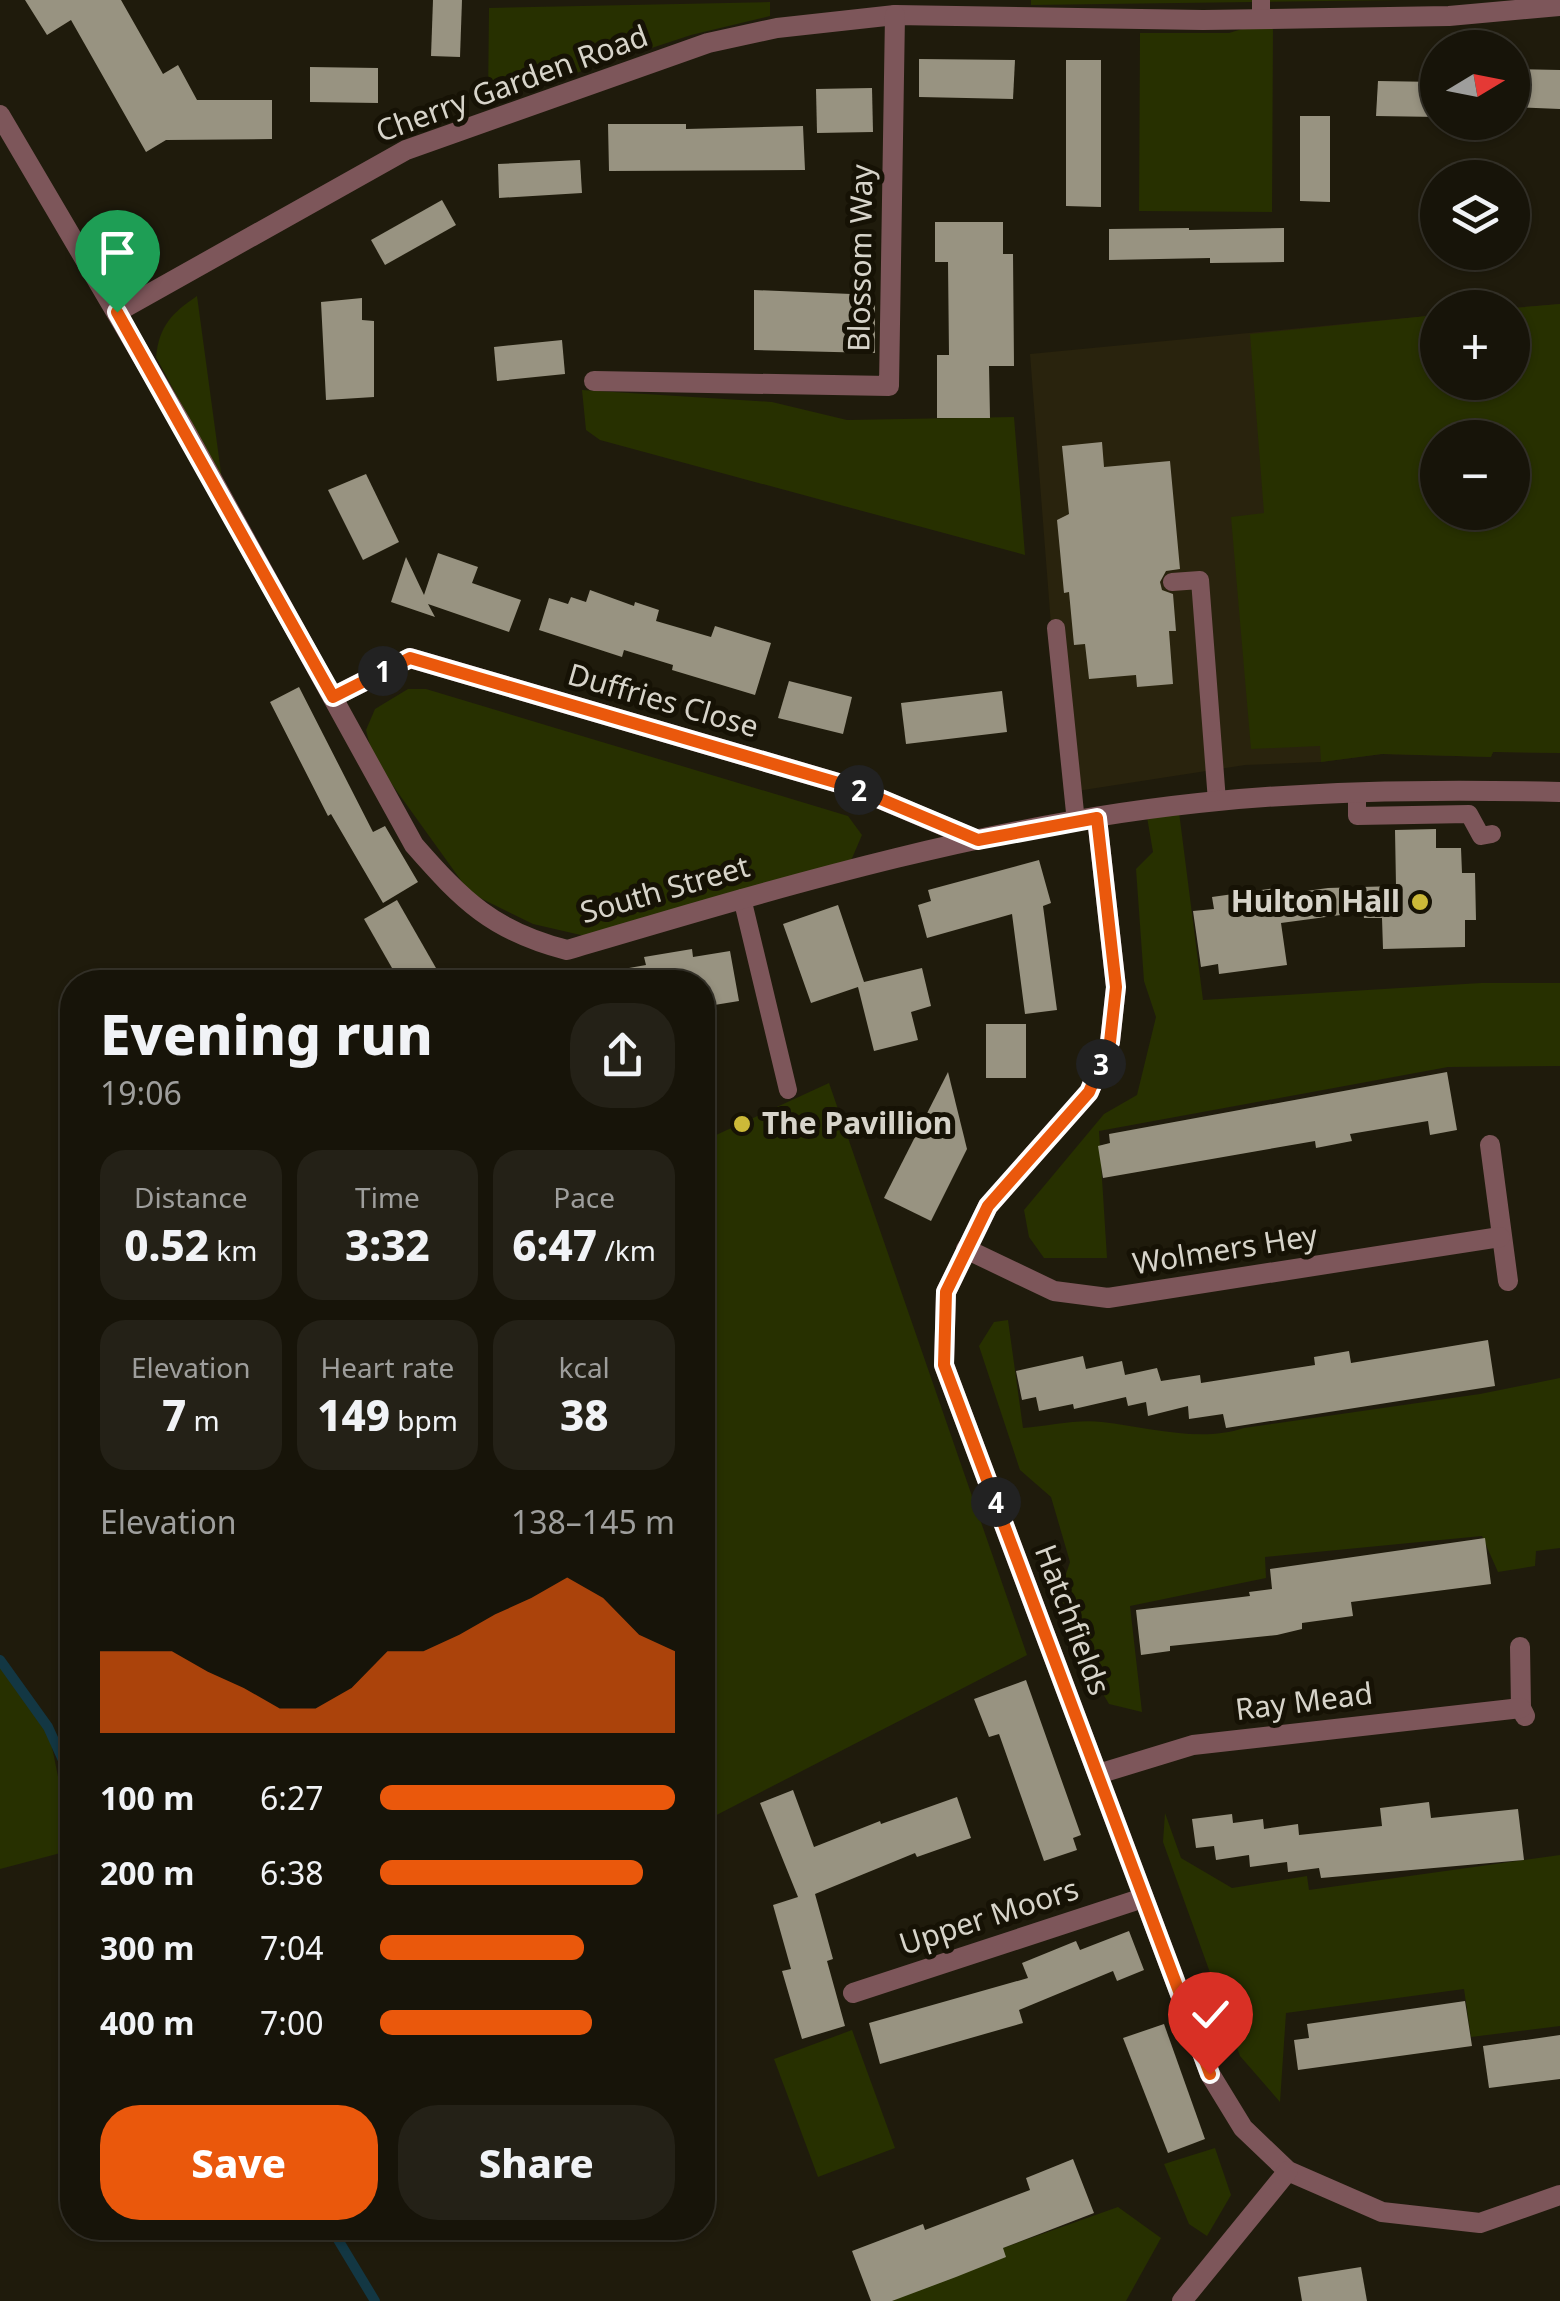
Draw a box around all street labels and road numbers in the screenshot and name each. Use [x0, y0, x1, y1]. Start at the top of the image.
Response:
street label: Cherry Garden Road [370, 14, 653, 151]
street label: Blossom Way [837, 163, 882, 352]
street label: Duffries Close [563, 653, 763, 746]
street label: South Street [575, 845, 754, 932]
street label: Wolmers Hey [1129, 1214, 1321, 1283]
street label: Hatchfields [1026, 1538, 1121, 1701]
street label: Ray Mead [1233, 1672, 1375, 1729]
street label: Upper Moors [894, 1867, 1083, 1964]

